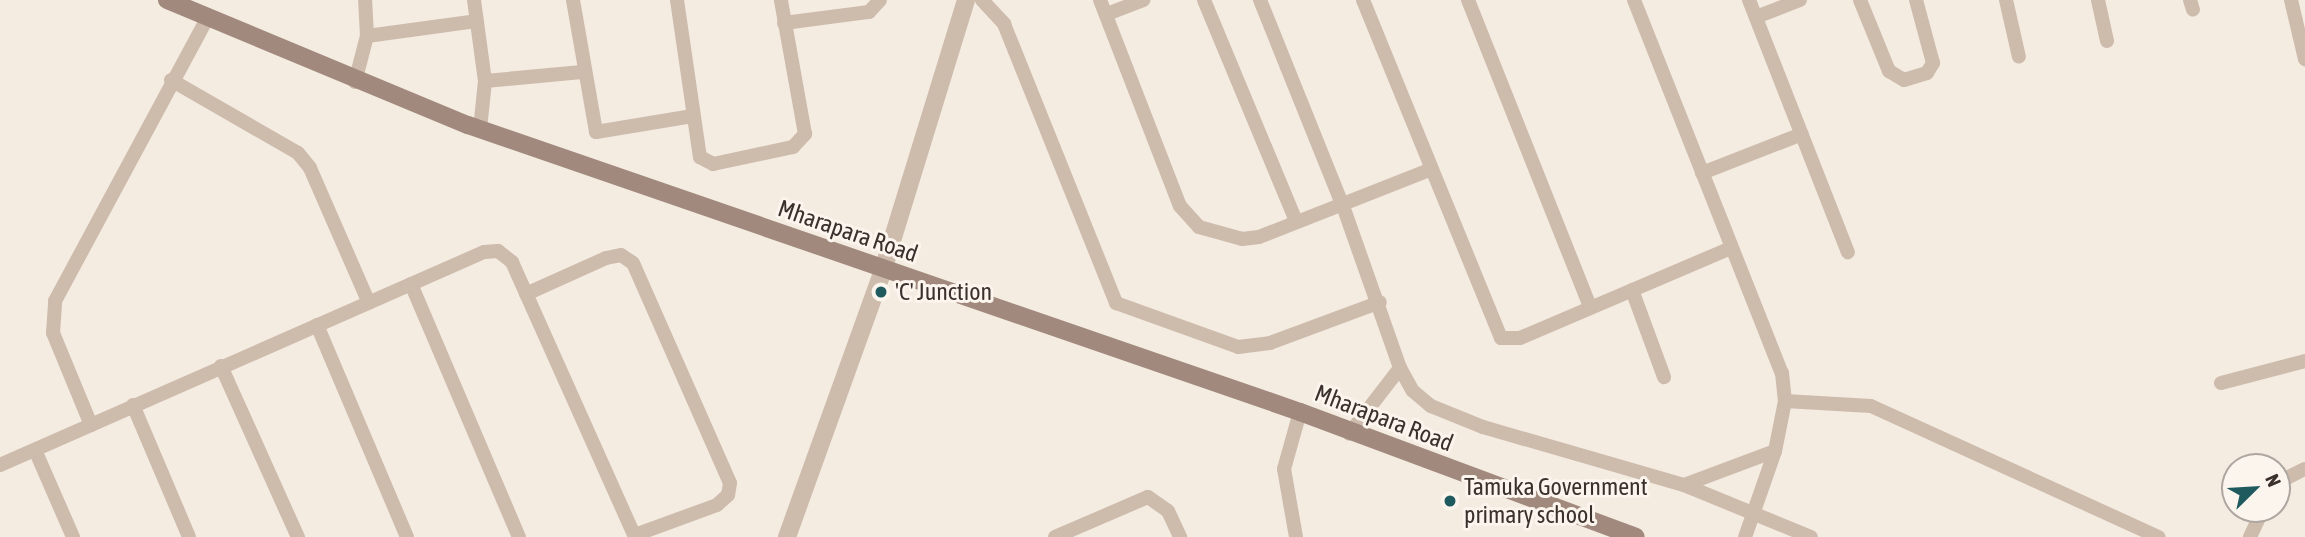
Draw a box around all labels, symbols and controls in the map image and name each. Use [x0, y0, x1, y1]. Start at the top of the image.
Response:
street label: Mharapara Road [774, 194, 922, 268]
place label: 'C' Junction [895, 278, 992, 306]
marker: 'C' Junction [873, 284, 889, 300]
street label: Mharapara Road [1311, 378, 1457, 458]
north arrow [2221, 453, 2291, 523]
text: N [2261, 471, 2286, 490]
place label: Tamuka Government primary school [1464, 473, 1648, 529]
marker: Tamuka Government primary school [1442, 493, 1458, 509]

